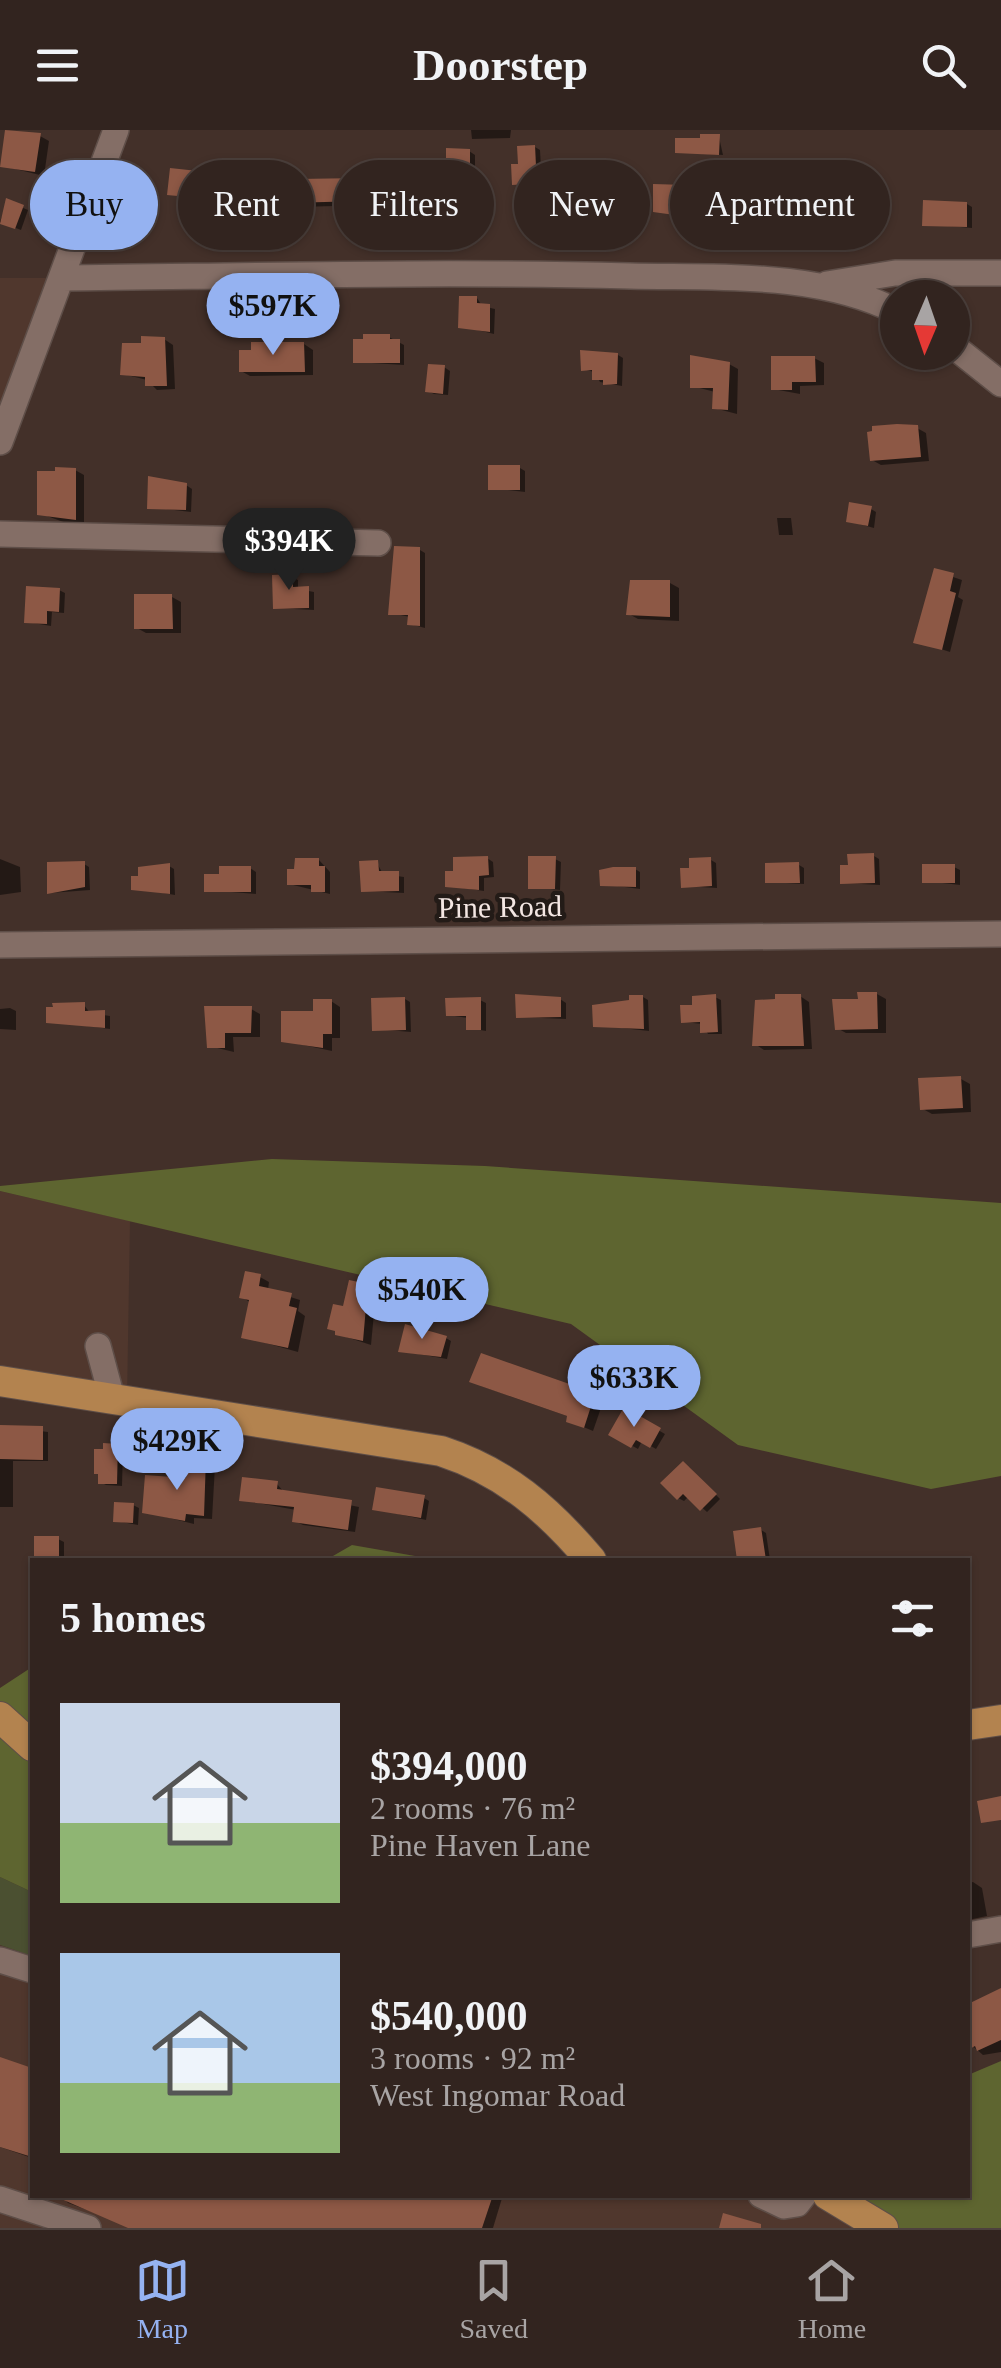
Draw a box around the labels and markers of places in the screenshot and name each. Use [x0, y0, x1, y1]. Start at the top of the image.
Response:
pin: $597K [203, 273, 343, 358]
pin: $394K [219, 508, 359, 593]
pin: $540K [352, 1257, 492, 1342]
pin: $633K [564, 1345, 704, 1430]
pin: $429K [107, 1408, 247, 1493]

